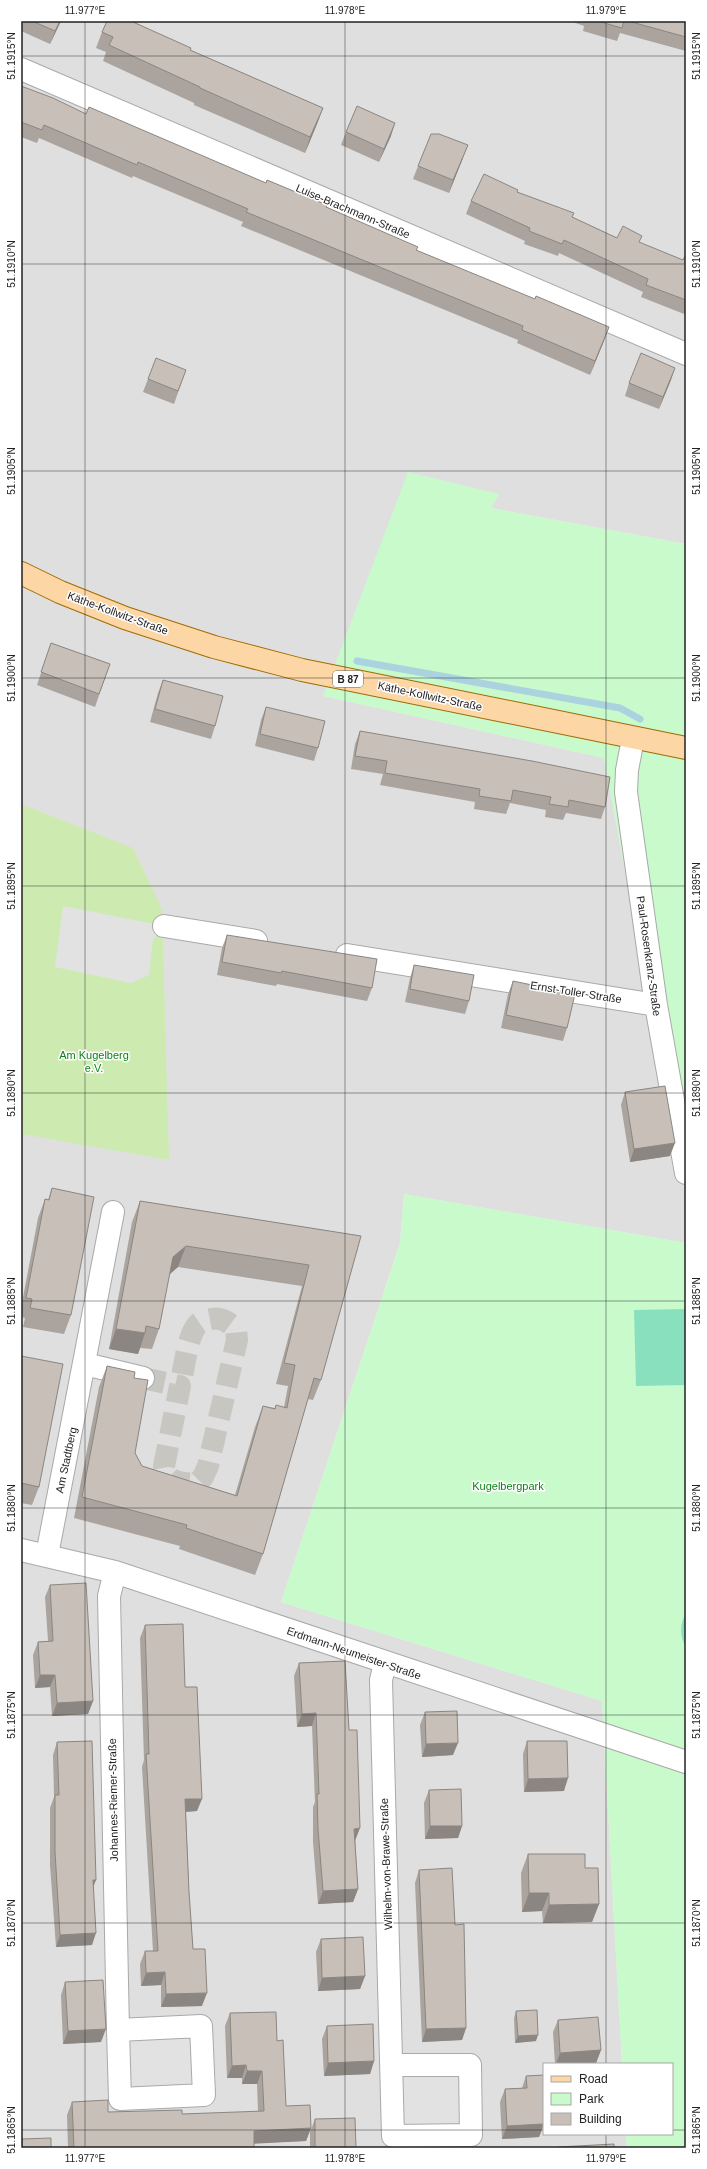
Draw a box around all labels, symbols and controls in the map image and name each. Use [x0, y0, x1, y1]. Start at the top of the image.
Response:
text: 11.977°E [65, 5, 106, 16]
text: 11.978°E [325, 5, 366, 16]
text: 11.979°E [586, 5, 627, 16]
text: 51.1915°N [6, 32, 17, 80]
text: 51.1915°N [691, 32, 702, 80]
street label: Luise-Brachmann-Straße [294, 181, 412, 241]
text: 51.1910°N [6, 240, 17, 288]
text: 51.1910°N [691, 240, 702, 288]
text: 51.1905°N [6, 447, 17, 495]
text: 51.1905°N [691, 447, 702, 495]
street label: Käthe-Kollwitz-Straße [66, 589, 170, 637]
text: 51.1900°N [6, 654, 17, 702]
text: 51.1900°N [691, 654, 702, 702]
road number: B 87 [333, 671, 363, 687]
street label: Käthe-Kollwitz-Straße [377, 679, 483, 713]
text: 51.1895°N [6, 862, 17, 910]
text: 51.1895°N [691, 862, 702, 910]
street label: Paul-Rosenkranz-Straße [635, 895, 663, 1017]
street label: Ernst-Toller-Straße [529, 979, 623, 1005]
park label: Am Kugelberg e.V. [59, 1049, 129, 1074]
text: 51.1890°N [6, 1069, 17, 1117]
text: 51.1890°N [691, 1069, 702, 1117]
text: 51.1885°N [6, 1277, 17, 1325]
text: 51.1885°N [691, 1277, 702, 1325]
street label: Am Stadtberg [53, 1426, 79, 1494]
park label: Kugelbergpark [472, 1480, 544, 1492]
text: 51.1880°N [6, 1484, 17, 1532]
text: 51.1880°N [691, 1484, 702, 1532]
street label: Erdmann-Neumeister-Straße [285, 1624, 423, 1682]
text: 51.1875°N [6, 1691, 17, 1739]
text: 51.1875°N [691, 1691, 702, 1739]
street label: Johannes-Riemer-Straße [106, 1738, 120, 1862]
street label: Wilhelm-von-Brawe-Straße [378, 1798, 394, 1930]
text: 51.1870°N [6, 1899, 17, 1947]
text: 51.1870°N [691, 1899, 702, 1947]
legend [543, 2063, 673, 2135]
text: Road [579, 2072, 608, 2086]
text: Park [579, 2092, 605, 2106]
text: 51.1865°N [6, 2106, 17, 2154]
text: 51.1865°N [691, 2106, 702, 2154]
text: Building [579, 2112, 622, 2126]
text: 11.977°E [65, 2153, 106, 2164]
text: 11.978°E [325, 2153, 366, 2164]
text: 11.979°E [586, 2153, 627, 2164]

